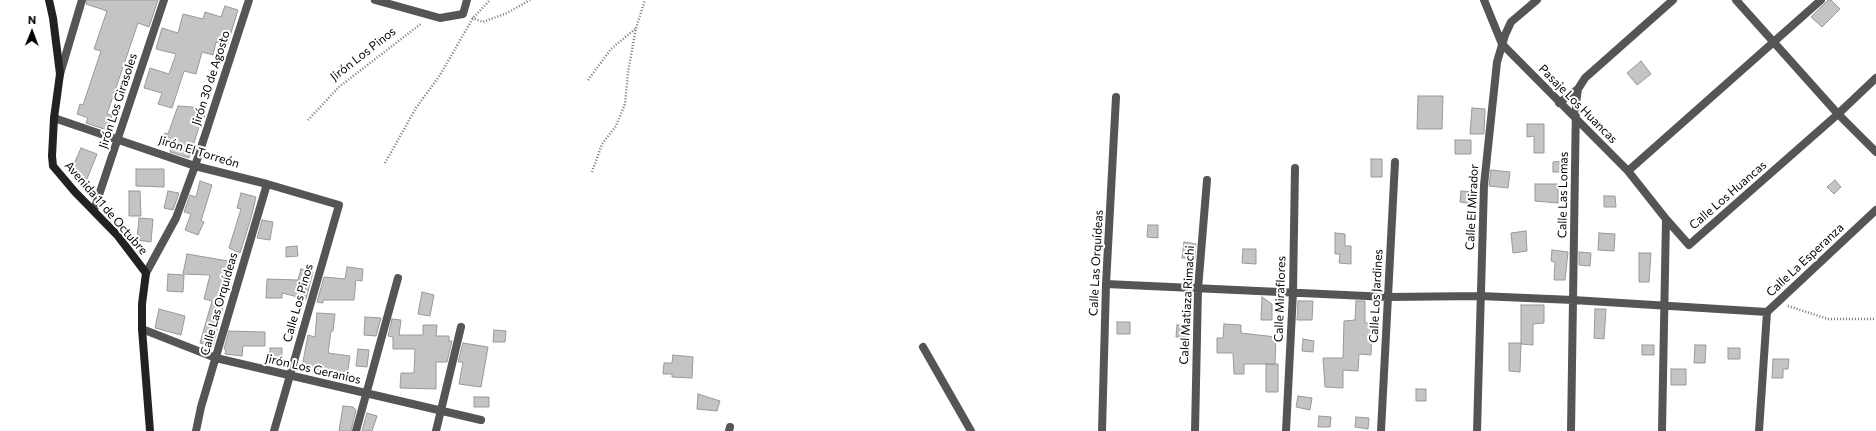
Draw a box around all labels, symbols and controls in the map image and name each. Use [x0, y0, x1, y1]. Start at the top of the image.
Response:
north arrow [12, 12, 52, 52]
text: N [28, 13, 36, 26]
street label: Jirón Los Pinos [327, 24, 399, 84]
street label: Jirón 30 de Agosto [189, 29, 233, 127]
street label: Jirón Los Girasoles [96, 51, 140, 151]
street label: Pasaje Los Huancas [1536, 62, 1620, 146]
street label: Jirón El Torreón [157, 133, 241, 171]
street label: Calle Las Lomas [1555, 152, 1571, 238]
street label: Avenida 11 de Octubre [62, 158, 150, 258]
street label: Calle Los Huancas [1687, 158, 1769, 232]
street label: Calle El Mirador [1463, 164, 1481, 250]
street label: Calle Las Orquídeas [1086, 210, 1106, 316]
street label: Calle La Esperanza [1763, 220, 1847, 300]
street label: Calel Matiaza Rimachi [1177, 245, 1197, 365]
street label: Calle Los Jardines [1366, 249, 1386, 343]
street label: Calle Las Orquídeas [197, 251, 241, 357]
street label: Calle Miraflores [1271, 256, 1289, 342]
street label: Calle Los Pinos [280, 262, 316, 344]
street label: Jirón Los Geranios [264, 351, 362, 387]

